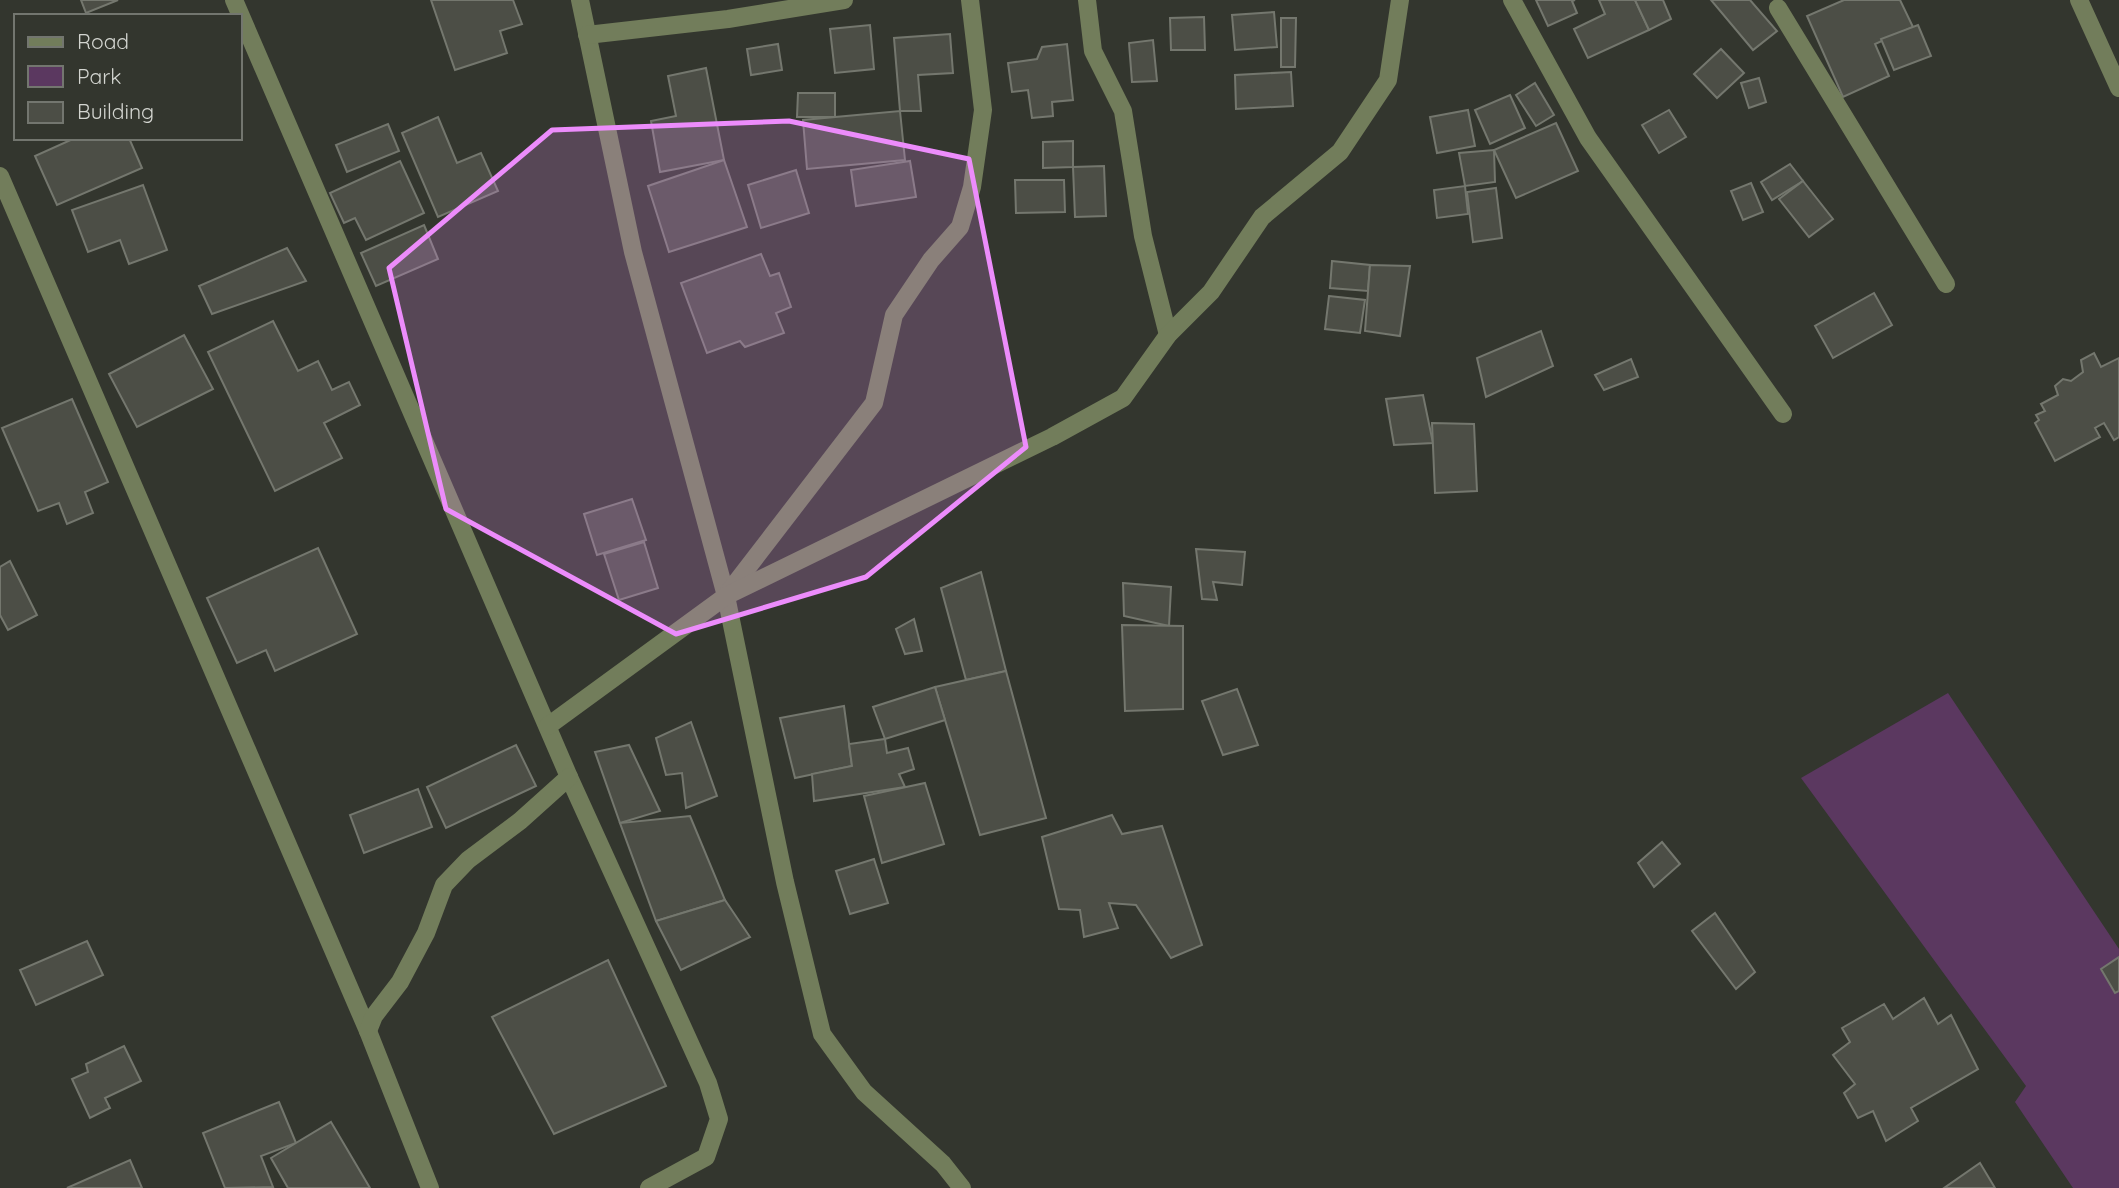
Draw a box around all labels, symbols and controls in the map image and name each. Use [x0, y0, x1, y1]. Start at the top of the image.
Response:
legend [14, 14, 242, 140]
text: Road [77, 28, 129, 54]
text: Park [77, 63, 121, 89]
text: Building [77, 98, 154, 124]

